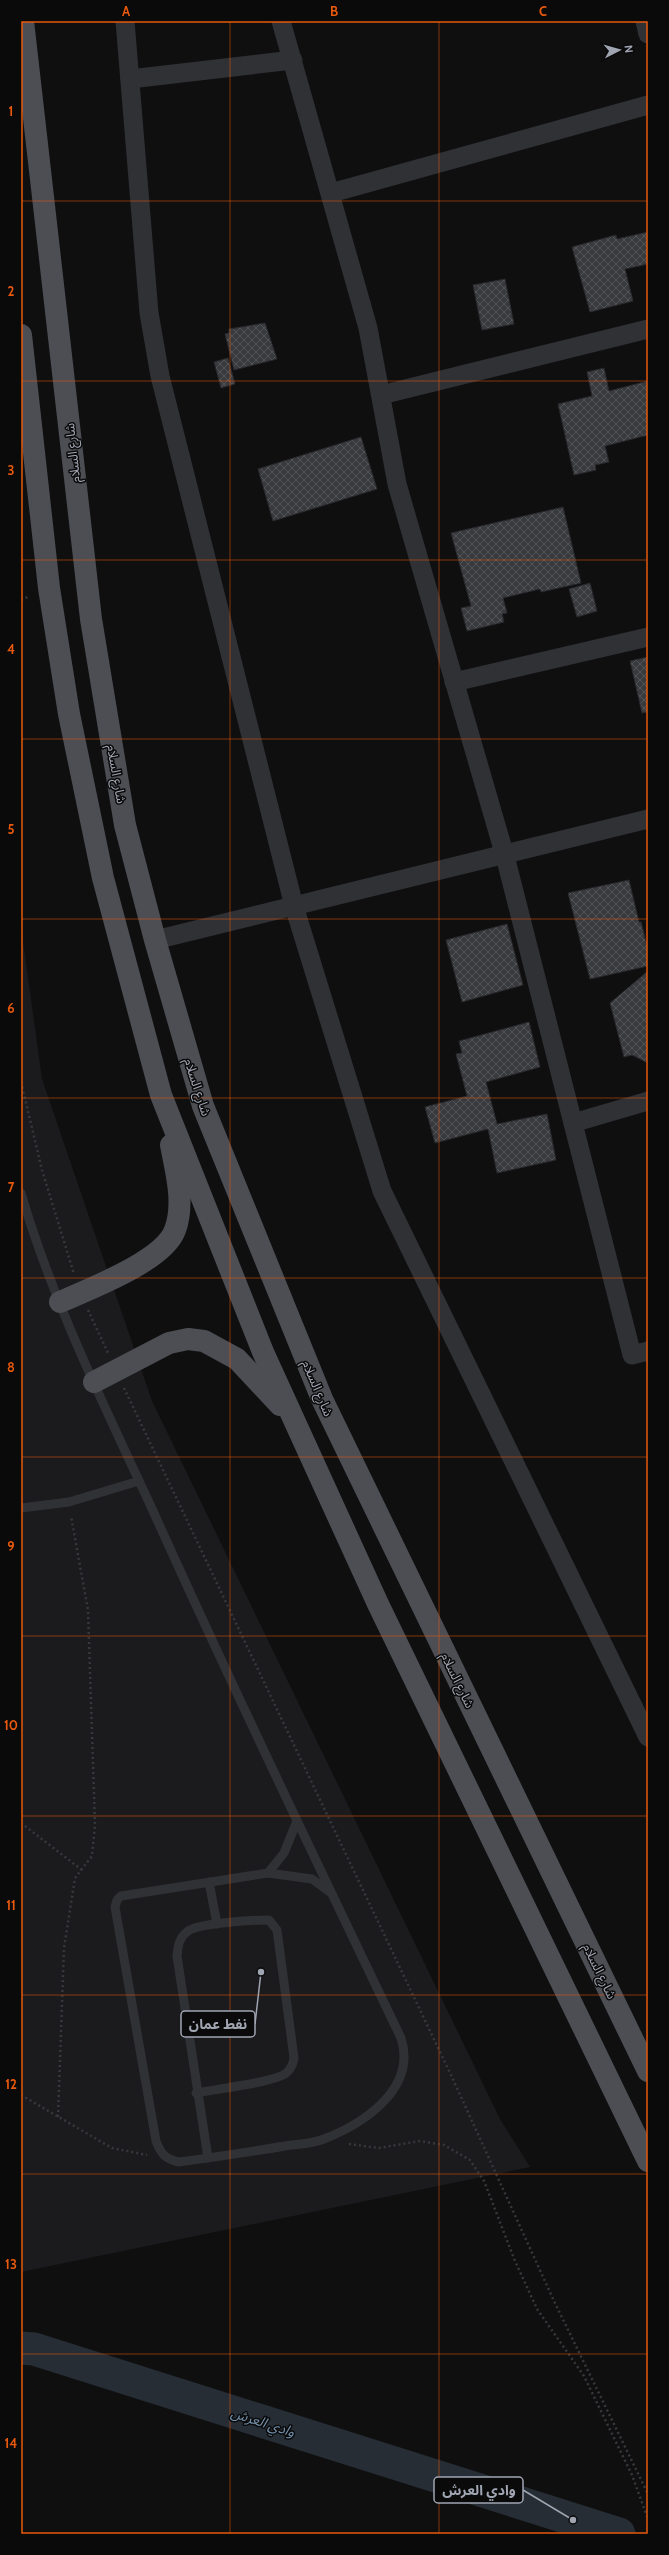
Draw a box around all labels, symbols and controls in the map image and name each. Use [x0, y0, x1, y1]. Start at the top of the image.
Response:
text: A [122, 3, 131, 19]
text: B [330, 3, 338, 19]
text: C [539, 3, 547, 19]
north arrow [599, 30, 639, 70]
text: N [622, 44, 636, 54]
text: 1 [9, 103, 13, 119]
text: 2 [8, 283, 15, 299]
street label: شارع السلام [61, 422, 86, 484]
text: 3 [7, 462, 15, 478]
text: 4 [7, 641, 15, 657]
street label: شارع السلام [101, 743, 130, 805]
text: 5 [8, 821, 15, 837]
text: 6 [7, 1000, 15, 1016]
street label: شارع السلام [178, 1056, 215, 1119]
text: 7 [8, 1179, 15, 1195]
street label: شارع السلام [296, 1357, 337, 1420]
text: 8 [7, 1359, 15, 1375]
text: 9 [7, 1538, 15, 1554]
street label: شارع السلام [435, 1650, 478, 1712]
text: 10 [4, 1717, 18, 1733]
text: 11 [6, 1897, 16, 1913]
street label: شارع السلام [577, 1941, 620, 2003]
callout: نفط عمان [181, 2011, 255, 2037]
text: نفط عمان [189, 2015, 247, 2033]
text: 12 [5, 2076, 17, 2092]
text: 13 [5, 2256, 17, 2272]
water label: وادي العرش [228, 2403, 297, 2443]
text: 14 [5, 2435, 17, 2451]
callout: وادي العرش [434, 2477, 523, 2503]
text: وادي العرش [442, 2481, 516, 2501]

